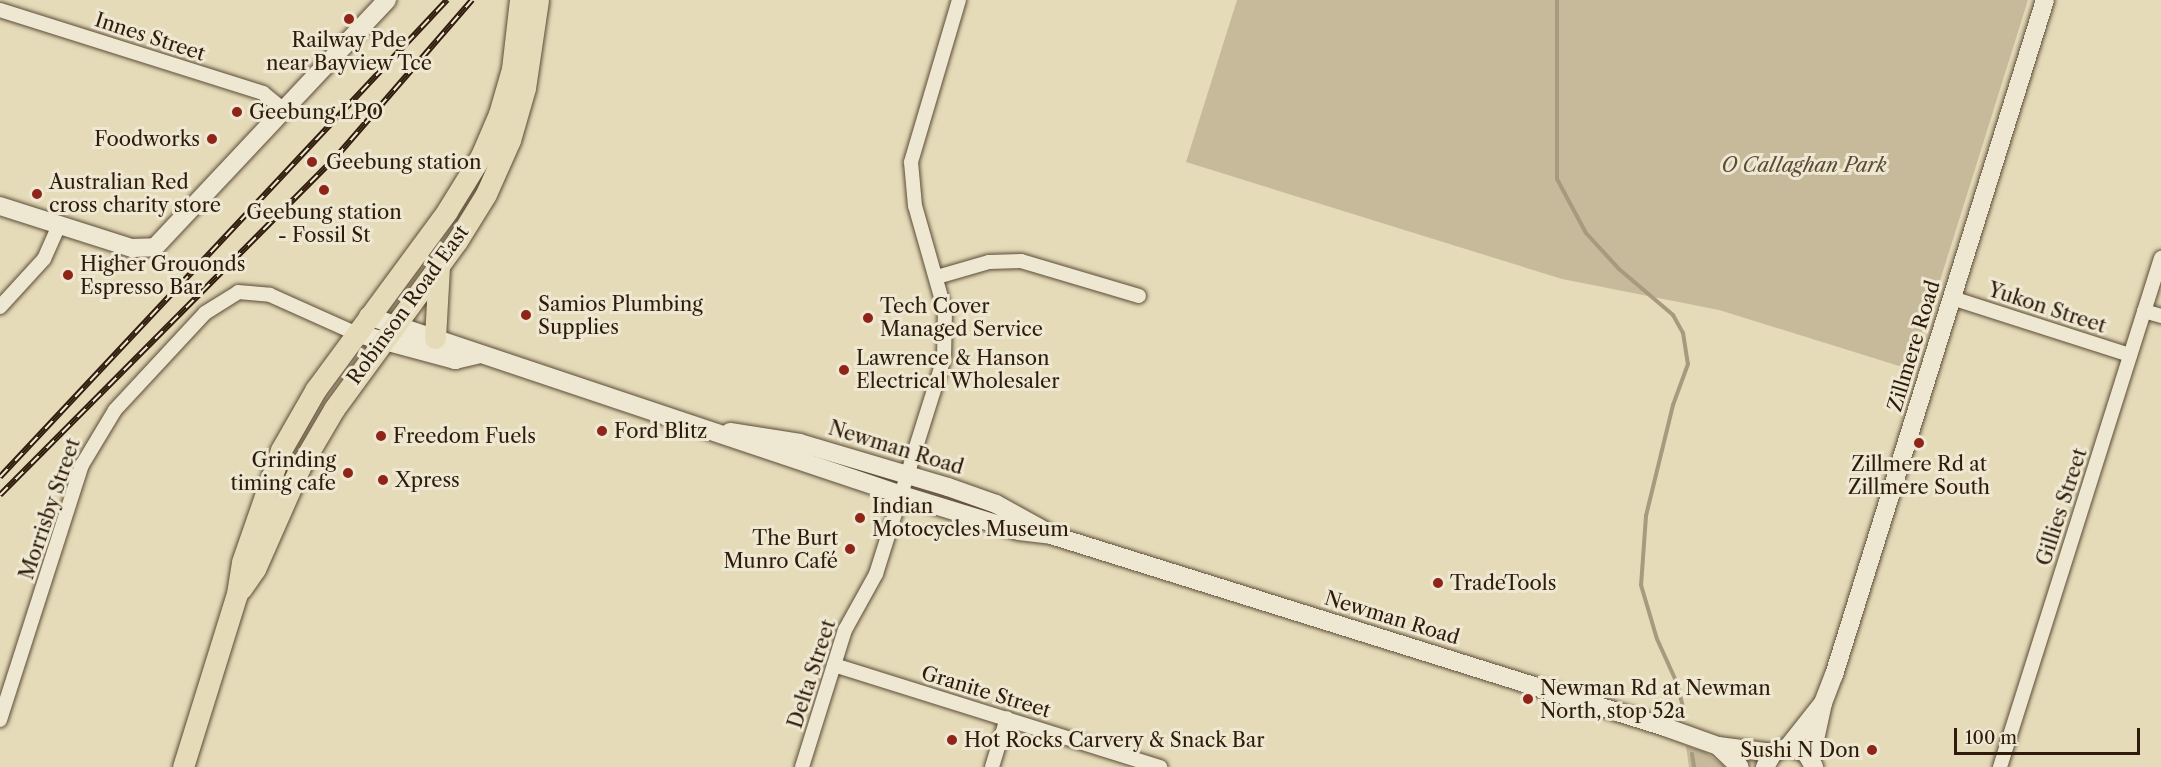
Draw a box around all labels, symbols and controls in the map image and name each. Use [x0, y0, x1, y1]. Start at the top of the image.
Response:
street label: Innes Street [92, 8, 208, 66]
marker: Railway Pde near Bayview Tce [342, 12, 356, 26]
place label: Railway Pde near Bayview Tce [265, 28, 433, 75]
place label: Geebung LPO [249, 100, 383, 124]
marker: Geebung LPO [230, 105, 244, 119]
place label: Foodworks [94, 127, 200, 151]
marker: Foodworks [205, 132, 219, 146]
place label: Geebung station [326, 150, 481, 174]
marker: Geebung station [303, 153, 321, 171]
park label: O Callaghan Park [1721, 153, 1887, 177]
place label: Australian Red cross charity store [49, 170, 222, 217]
marker: Geebung station - Fossil St [317, 183, 331, 197]
marker: Australian Red cross charity store [30, 187, 44, 201]
place label: Geebung station - Fossil St [246, 200, 402, 247]
street label: Robinson Road East [342, 221, 474, 389]
place label: Higher Grouonds Espresso Bar [80, 252, 246, 299]
marker: Higher Grouonds Espresso Bar [61, 268, 75, 282]
street label: Zillmere Road [1883, 278, 1945, 414]
street label: Yukon Street [1985, 278, 2109, 338]
place label: Samios Plumbing Supplies [538, 292, 703, 339]
place label: Tech Cover Managed Service [880, 294, 1043, 341]
marker: Samios Plumbing Supplies [519, 308, 533, 322]
marker: Tech Cover Managed Service [861, 311, 875, 325]
place label: Lawrence & Hanson Electrical Wholesaler [856, 346, 1060, 393]
marker: Lawrence & Hanson Electrical Wholesaler [837, 363, 851, 377]
street label: Newman Road [826, 416, 966, 480]
place label: Ford Blitz [614, 419, 707, 443]
place label: Freedom Fuels [393, 424, 536, 448]
marker: Ford Blitz [595, 424, 609, 438]
marker: Freedom Fuels [374, 429, 388, 443]
street label: Morrisby Street [14, 435, 86, 583]
marker: Zillmere Rd at Zillmere South [1912, 436, 1926, 450]
street label: Gillies Street [2032, 445, 2092, 569]
place label: Grinding timing cafe [231, 449, 336, 496]
place label: Zillmere Rd at Zillmere South [1848, 452, 1990, 499]
marker: Grinding timing cafe [341, 466, 355, 480]
place label: Xpress [395, 468, 460, 492]
marker: Xpress [376, 473, 390, 487]
place label: Indian Motocycles Museum [872, 494, 1069, 541]
marker: Indian Motocycles Museum [853, 511, 867, 525]
place label: The Burt Munro Café [723, 526, 838, 573]
marker: The Burt Munro Café [843, 542, 857, 556]
place label: TradeTools [1450, 571, 1556, 595]
marker: TradeTools [1431, 576, 1445, 590]
street label: Newman Road [1322, 586, 1462, 650]
street label: Delta Street [783, 617, 841, 731]
street label: Granite Street [918, 661, 1054, 723]
place label: Newman Rd at Newman North, stop 52a [1540, 676, 1771, 723]
marker: Newman Rd at Newman North, stop 52a [1521, 692, 1535, 706]
scale bar [1957, 716, 2143, 754]
text: 100 m [1965, 727, 2017, 749]
place label: Hot Rocks Carvery & Snack Bar [964, 728, 1266, 752]
marker: Hot Rocks Carvery & Snack Bar [945, 733, 959, 747]
place label: Sushi N Don [1740, 738, 1860, 762]
marker: Sushi N Don [1865, 743, 1879, 757]

